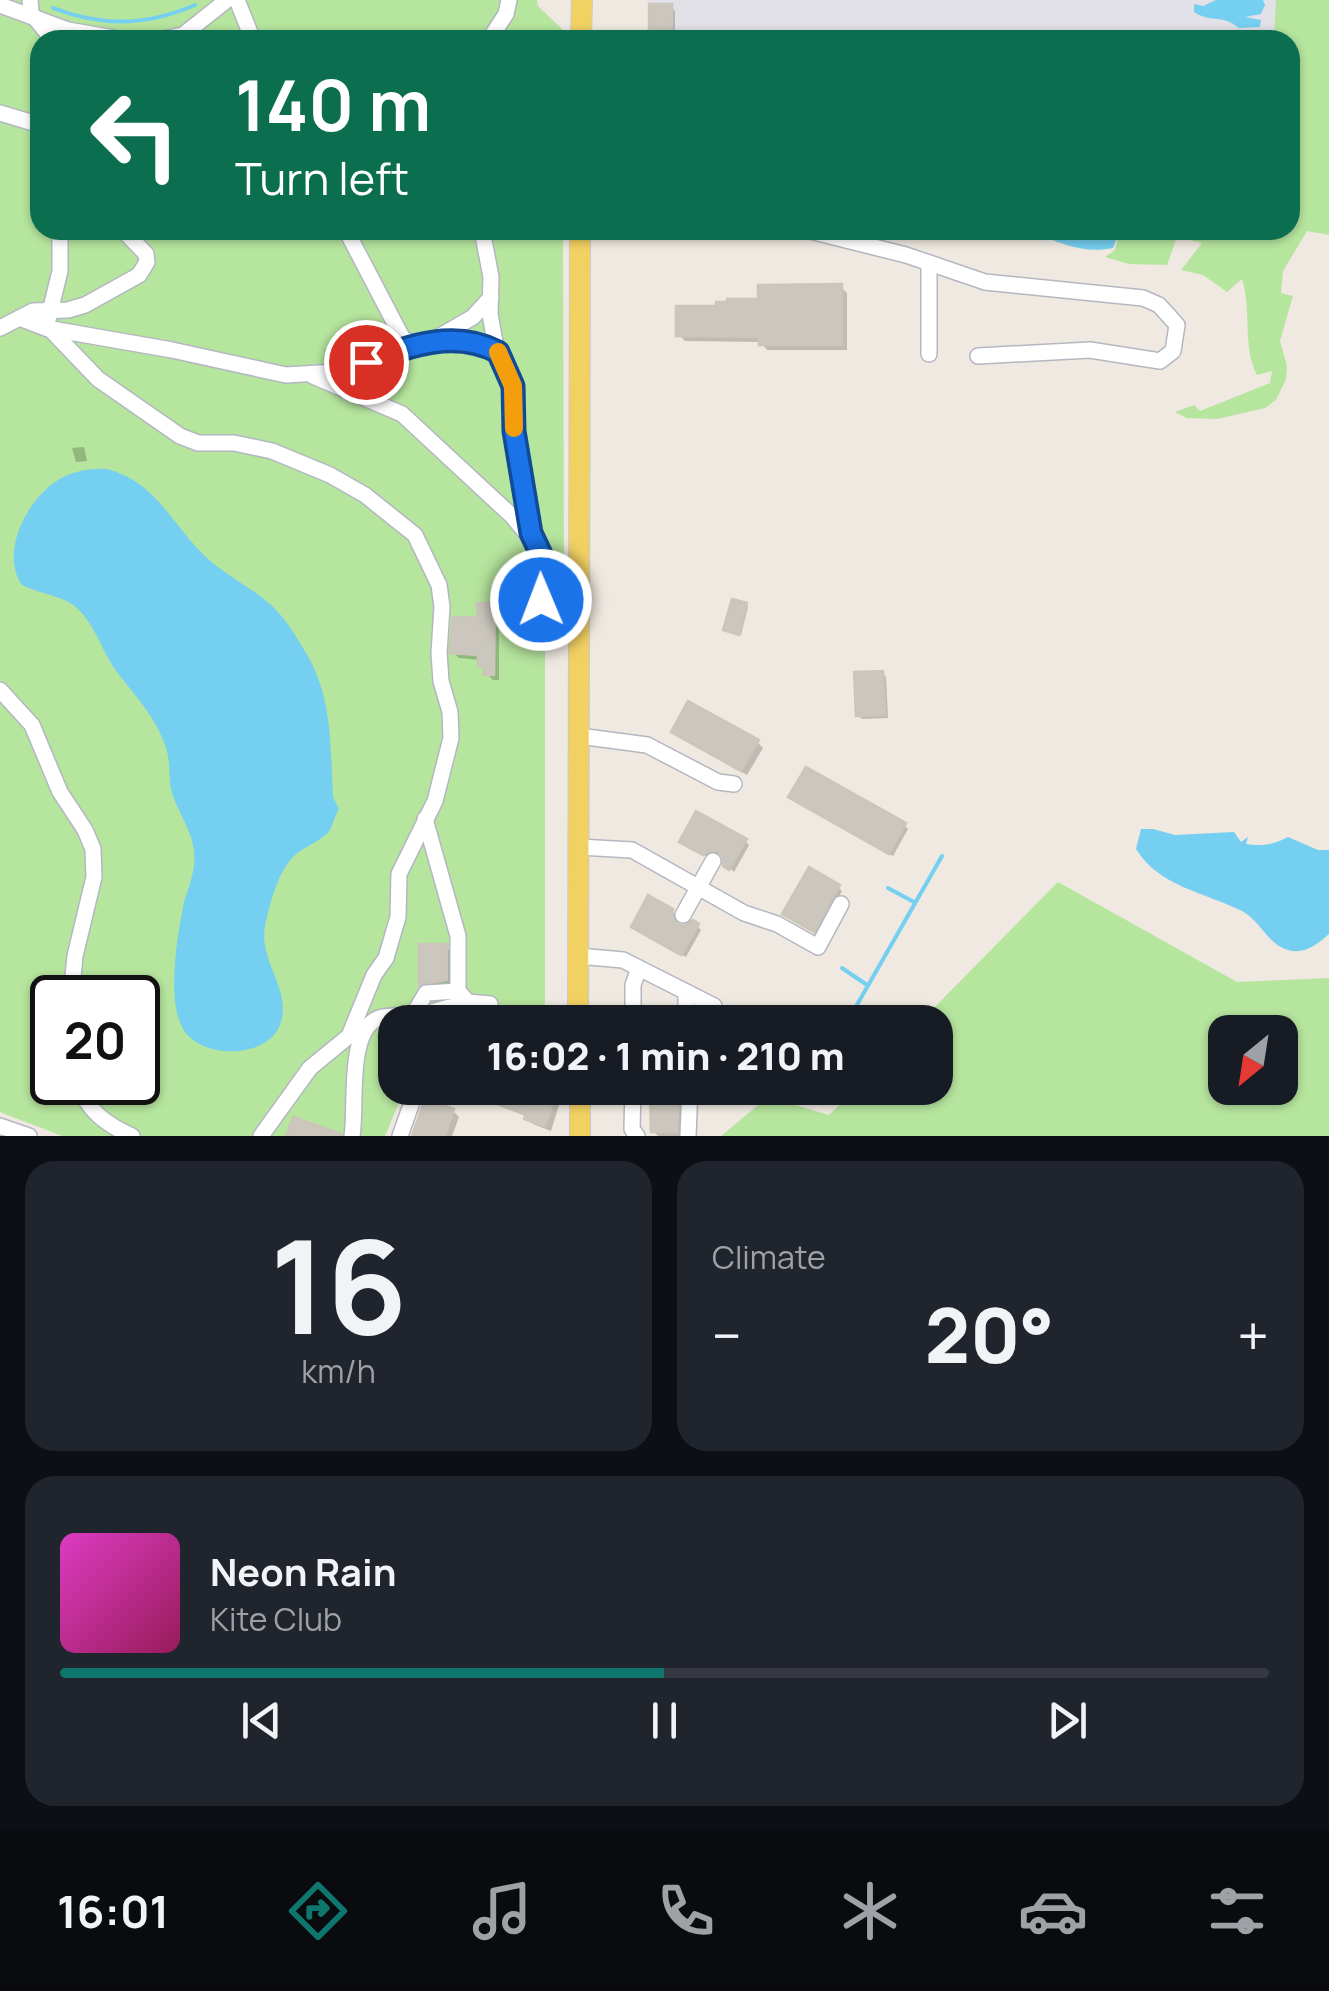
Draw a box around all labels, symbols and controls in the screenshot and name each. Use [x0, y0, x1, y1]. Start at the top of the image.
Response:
text: 140 m [235, 56, 431, 152]
icon: left [70, 70, 200, 200]
text: Turn left [235, 147, 409, 209]
pin [324, 320, 409, 405]
icon: arrive [339, 335, 394, 390]
position arrow [489, 548, 593, 652]
speed limit sign: 20 [30, 975, 160, 1105]
north arrow [1208, 1015, 1298, 1105]
map controls [1208, 1015, 1298, 1105]
text: 16:02 · 1 min · 210 m [487, 1029, 845, 1081]
text: 16 [270, 1195, 407, 1373]
text: Climate [712, 1235, 826, 1279]
text: 20° [925, 1283, 1054, 1386]
text: − [712, 1297, 742, 1373]
text: + [1237, 1297, 1269, 1373]
text: km/h [301, 1349, 376, 1393]
text: Neon Rain [210, 1545, 396, 1597]
text: Kite Club [210, 1597, 342, 1641]
icon: previous [234, 1693, 289, 1748]
icon: pause [637, 1693, 692, 1748]
icon: next [1040, 1693, 1095, 1748]
icon: directions [283, 1876, 353, 1946]
icon: music [467, 1876, 537, 1946]
icon: phone [651, 1876, 721, 1946]
icon: climate [835, 1876, 905, 1946]
icon: car [1018, 1876, 1088, 1946]
icon: filters [1202, 1876, 1272, 1946]
text: 16:01 [57, 1880, 169, 1942]

